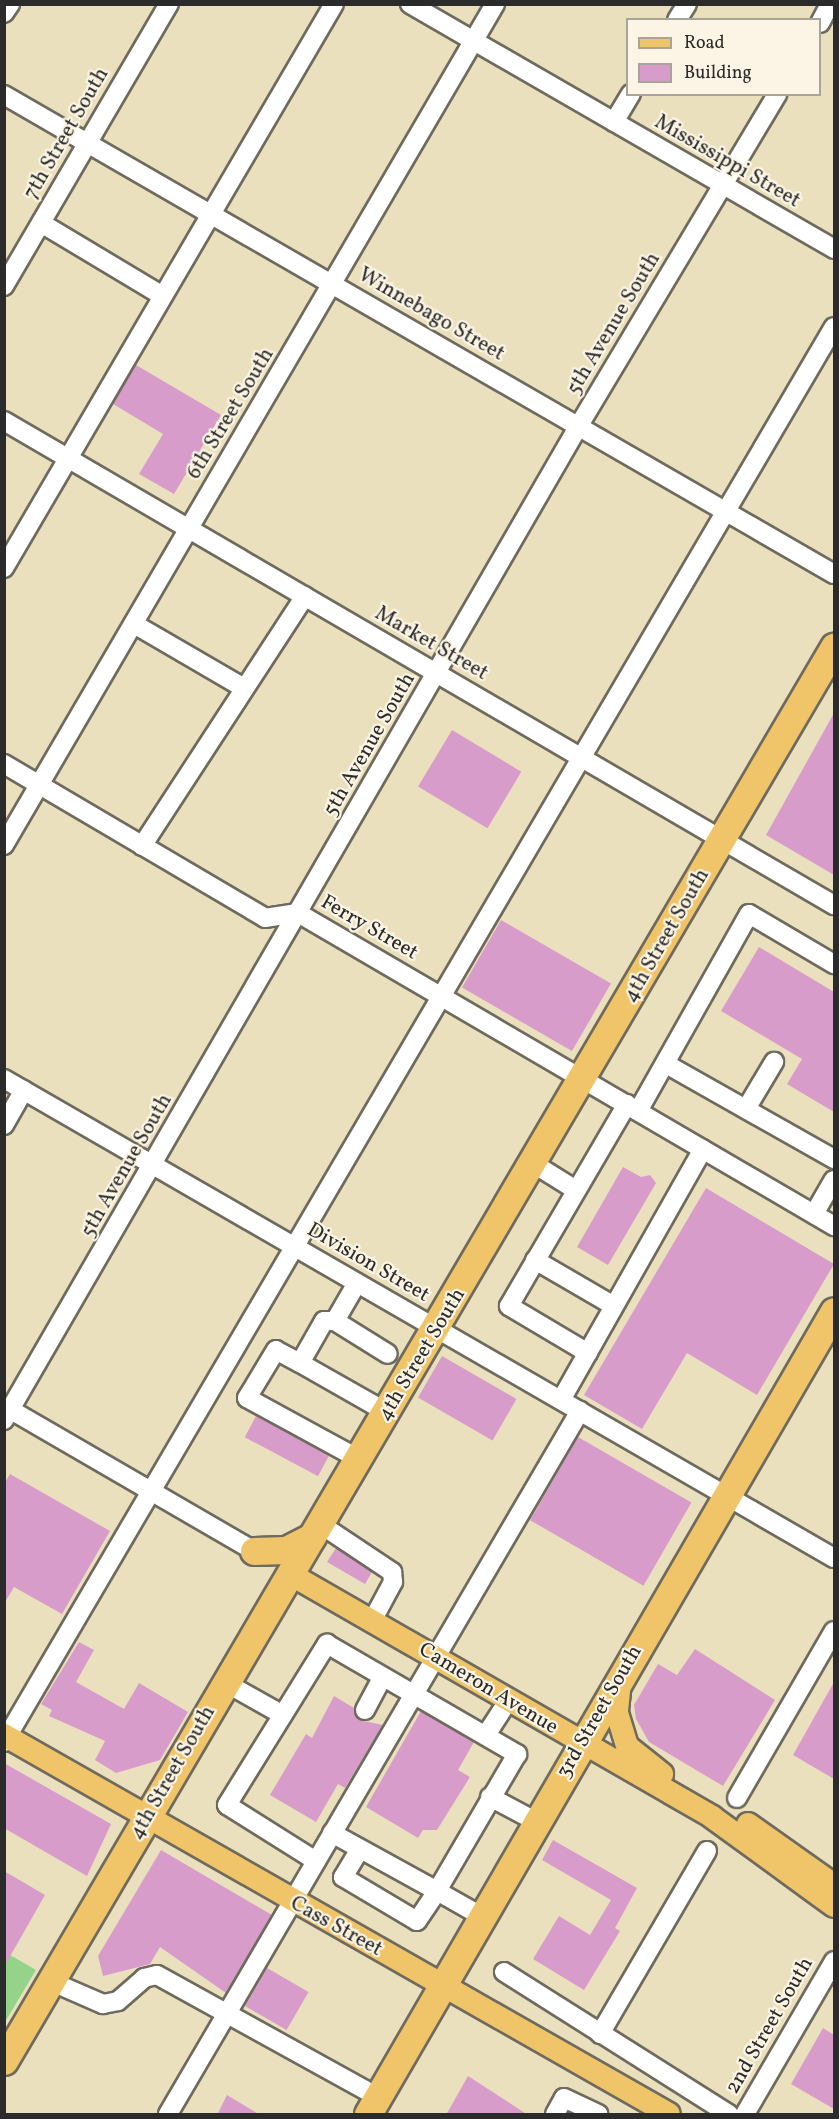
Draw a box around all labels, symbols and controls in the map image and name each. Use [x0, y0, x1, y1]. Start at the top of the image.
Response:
legend [626, 18, 821, 96]
text: Road [684, 31, 725, 56]
text: Building [684, 61, 752, 86]
street label: 7th Street South [19, 64, 115, 204]
street label: Mississippi Street [650, 110, 804, 214]
street label: 5th Avenue South [562, 248, 666, 400]
street label: Winnebago Street [353, 263, 509, 367]
street label: 6th Street South [182, 344, 280, 484]
street label: Market Street [370, 601, 492, 687]
street label: 5th Avenue South [319, 669, 421, 821]
street label: 4th Street South [618, 865, 716, 1007]
street label: Ferry Street [316, 890, 422, 966]
street label: 5th Avenue South [76, 1090, 178, 1242]
street label: Division Street [302, 1218, 434, 1308]
street label: 4th Street South [372, 1284, 472, 1426]
street label: Cameron Avenue [414, 1637, 562, 1741]
street label: 3rd Street South [552, 1641, 648, 1783]
street label: 4th Street South [124, 1702, 222, 1844]
street label: Cass Street [286, 1891, 386, 1963]
street label: 2nd Street South [721, 1953, 819, 2099]

